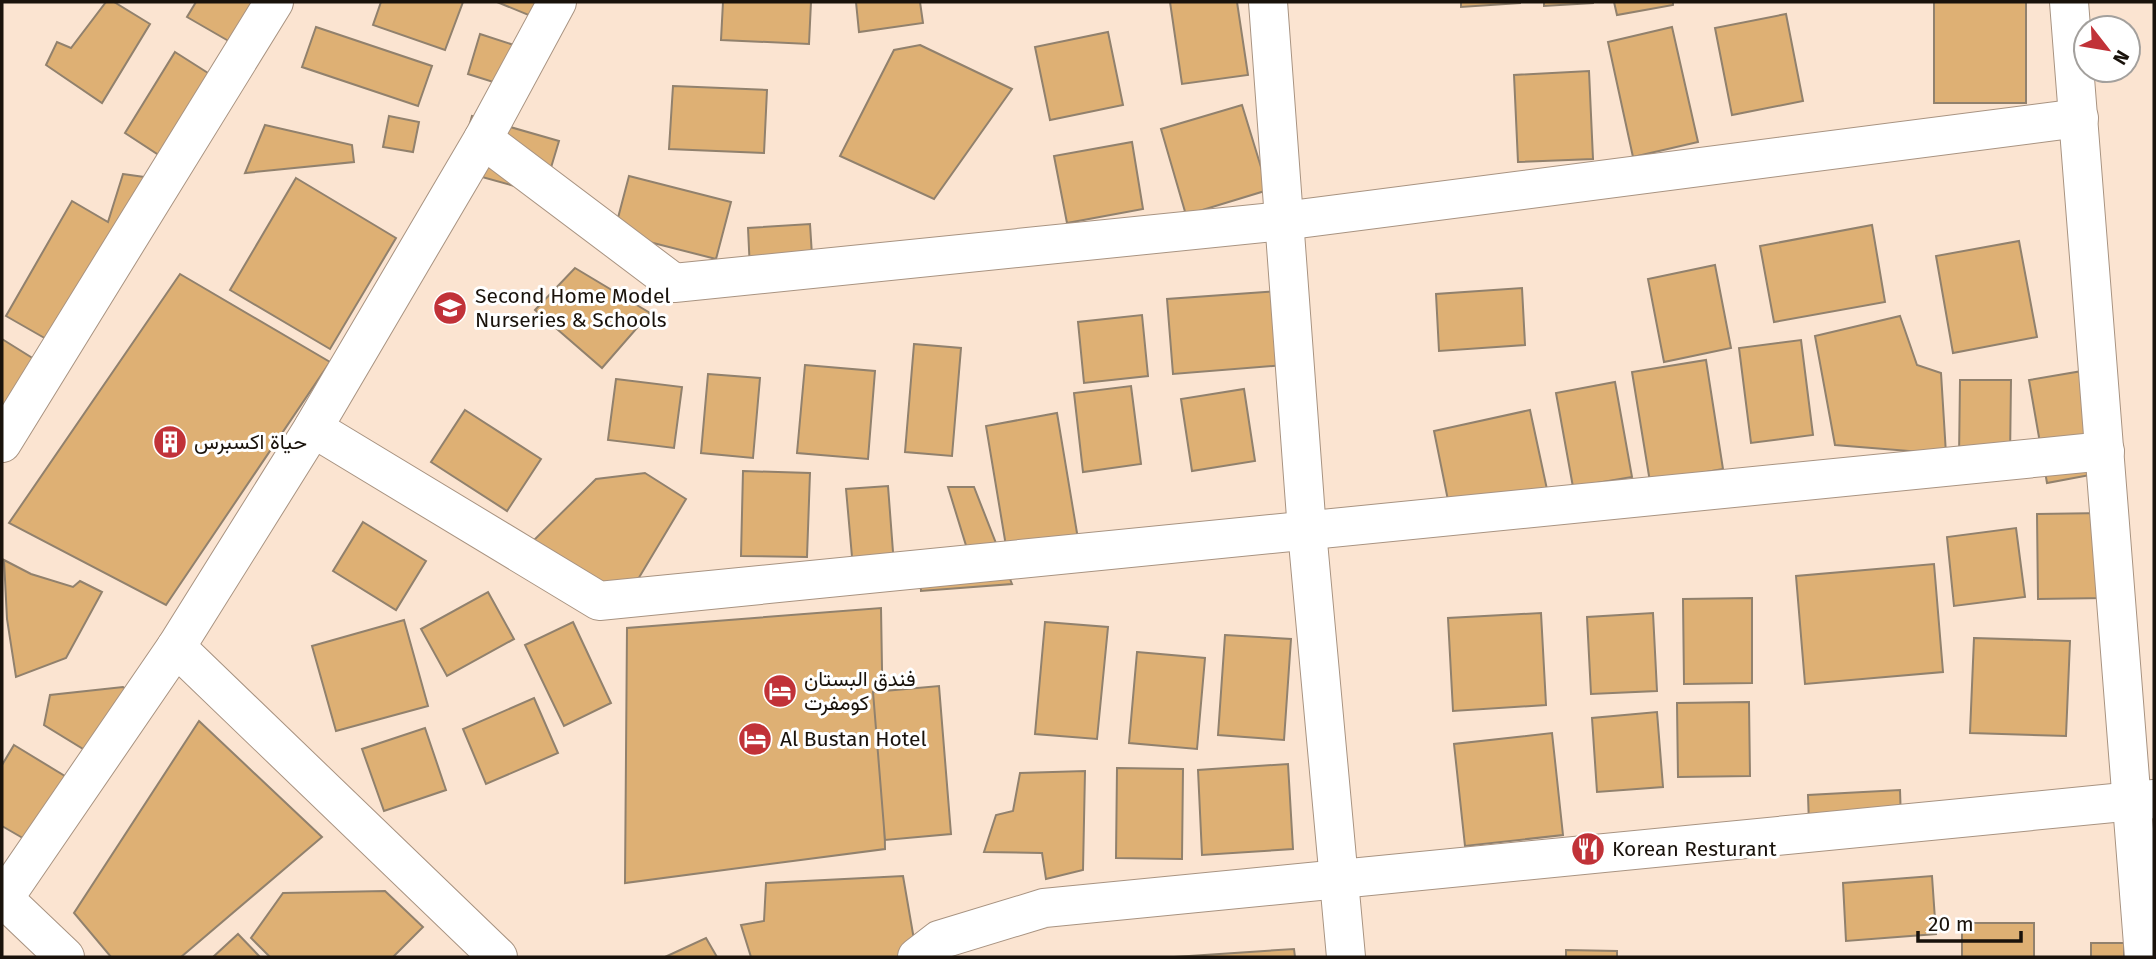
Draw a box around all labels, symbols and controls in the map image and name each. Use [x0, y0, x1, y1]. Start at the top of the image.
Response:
north arrow [2072, 14, 2142, 84]
text: N [2108, 46, 2134, 69]
place label: Second Home Model Nurseries & Schools [475, 283, 671, 333]
school or university icon: Second Home Model Nurseries & Schools [431, 289, 469, 327]
building icon: حياة اكسبرس [151, 423, 189, 461]
place label: حياة اكسبرس [194, 429, 307, 455]
place label: فندق البستان كومفرت [804, 666, 916, 716]
hotel icon: فندق البستان كومفرت [761, 672, 799, 710]
hotel icon: Al Bustan Hotel [736, 720, 774, 758]
place label: Al Bustan Hotel [780, 726, 927, 752]
restaurant icon: Korean Resturant [1569, 830, 1607, 868]
place label: Korean Resturant [1612, 836, 1777, 862]
scale bar [1918, 900, 2021, 944]
text: 20 m [1928, 911, 1974, 937]

